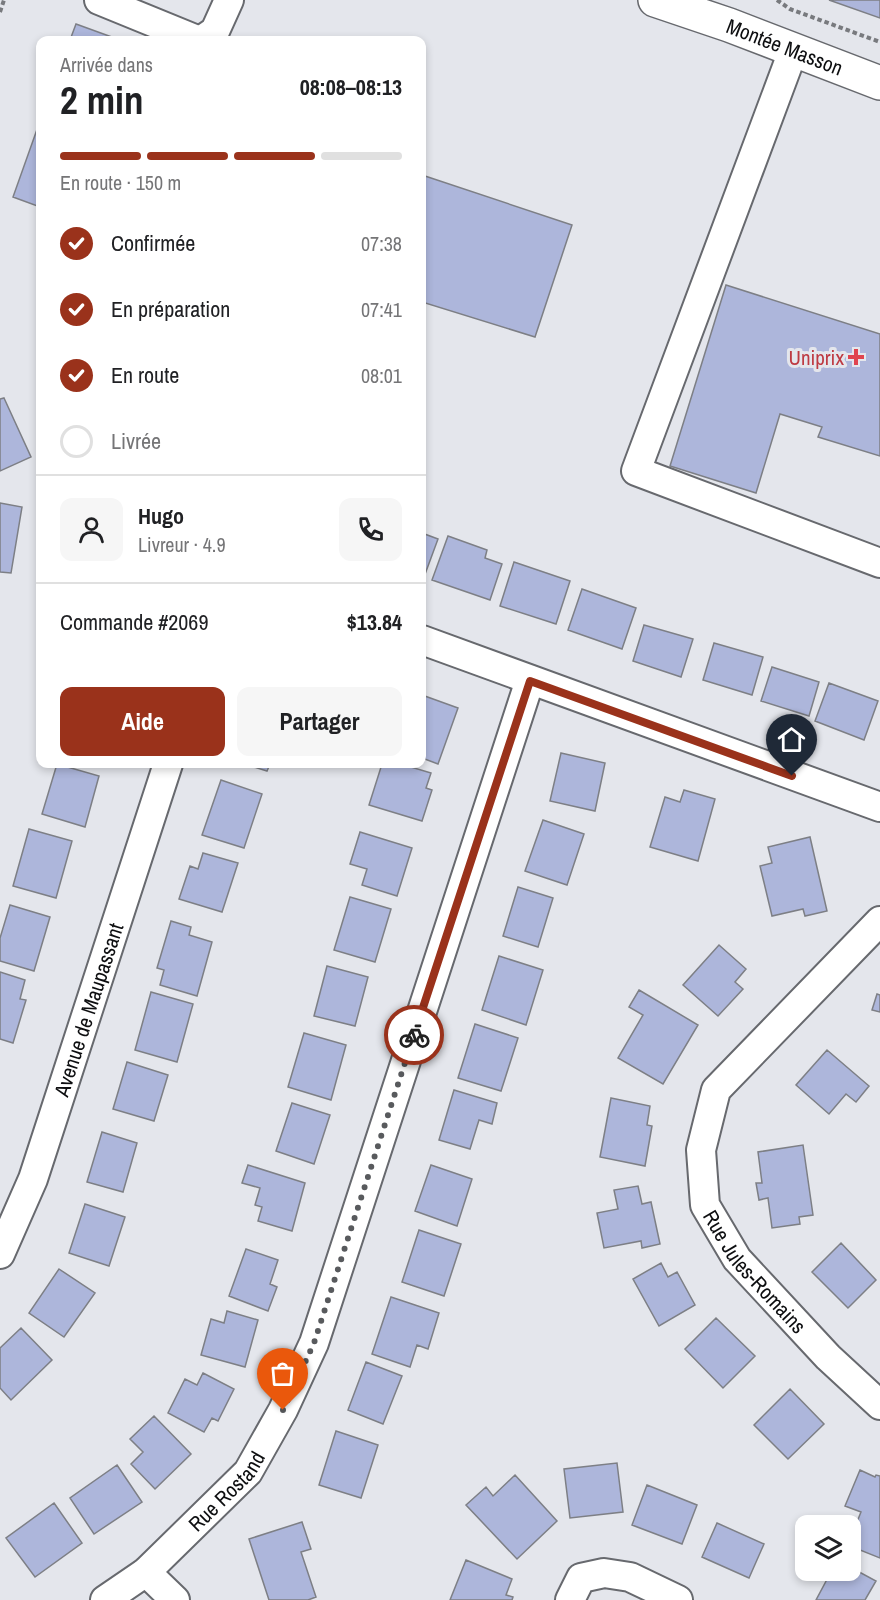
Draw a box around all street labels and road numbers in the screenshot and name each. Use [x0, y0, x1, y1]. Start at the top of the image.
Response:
street label: Montée Masson [722, 11, 847, 82]
street label: Avenue de Maupassant [46, 919, 130, 1101]
street label: Rue Jules-Romains [697, 1204, 813, 1340]
street label: Rue Rostand [182, 1446, 271, 1538]

